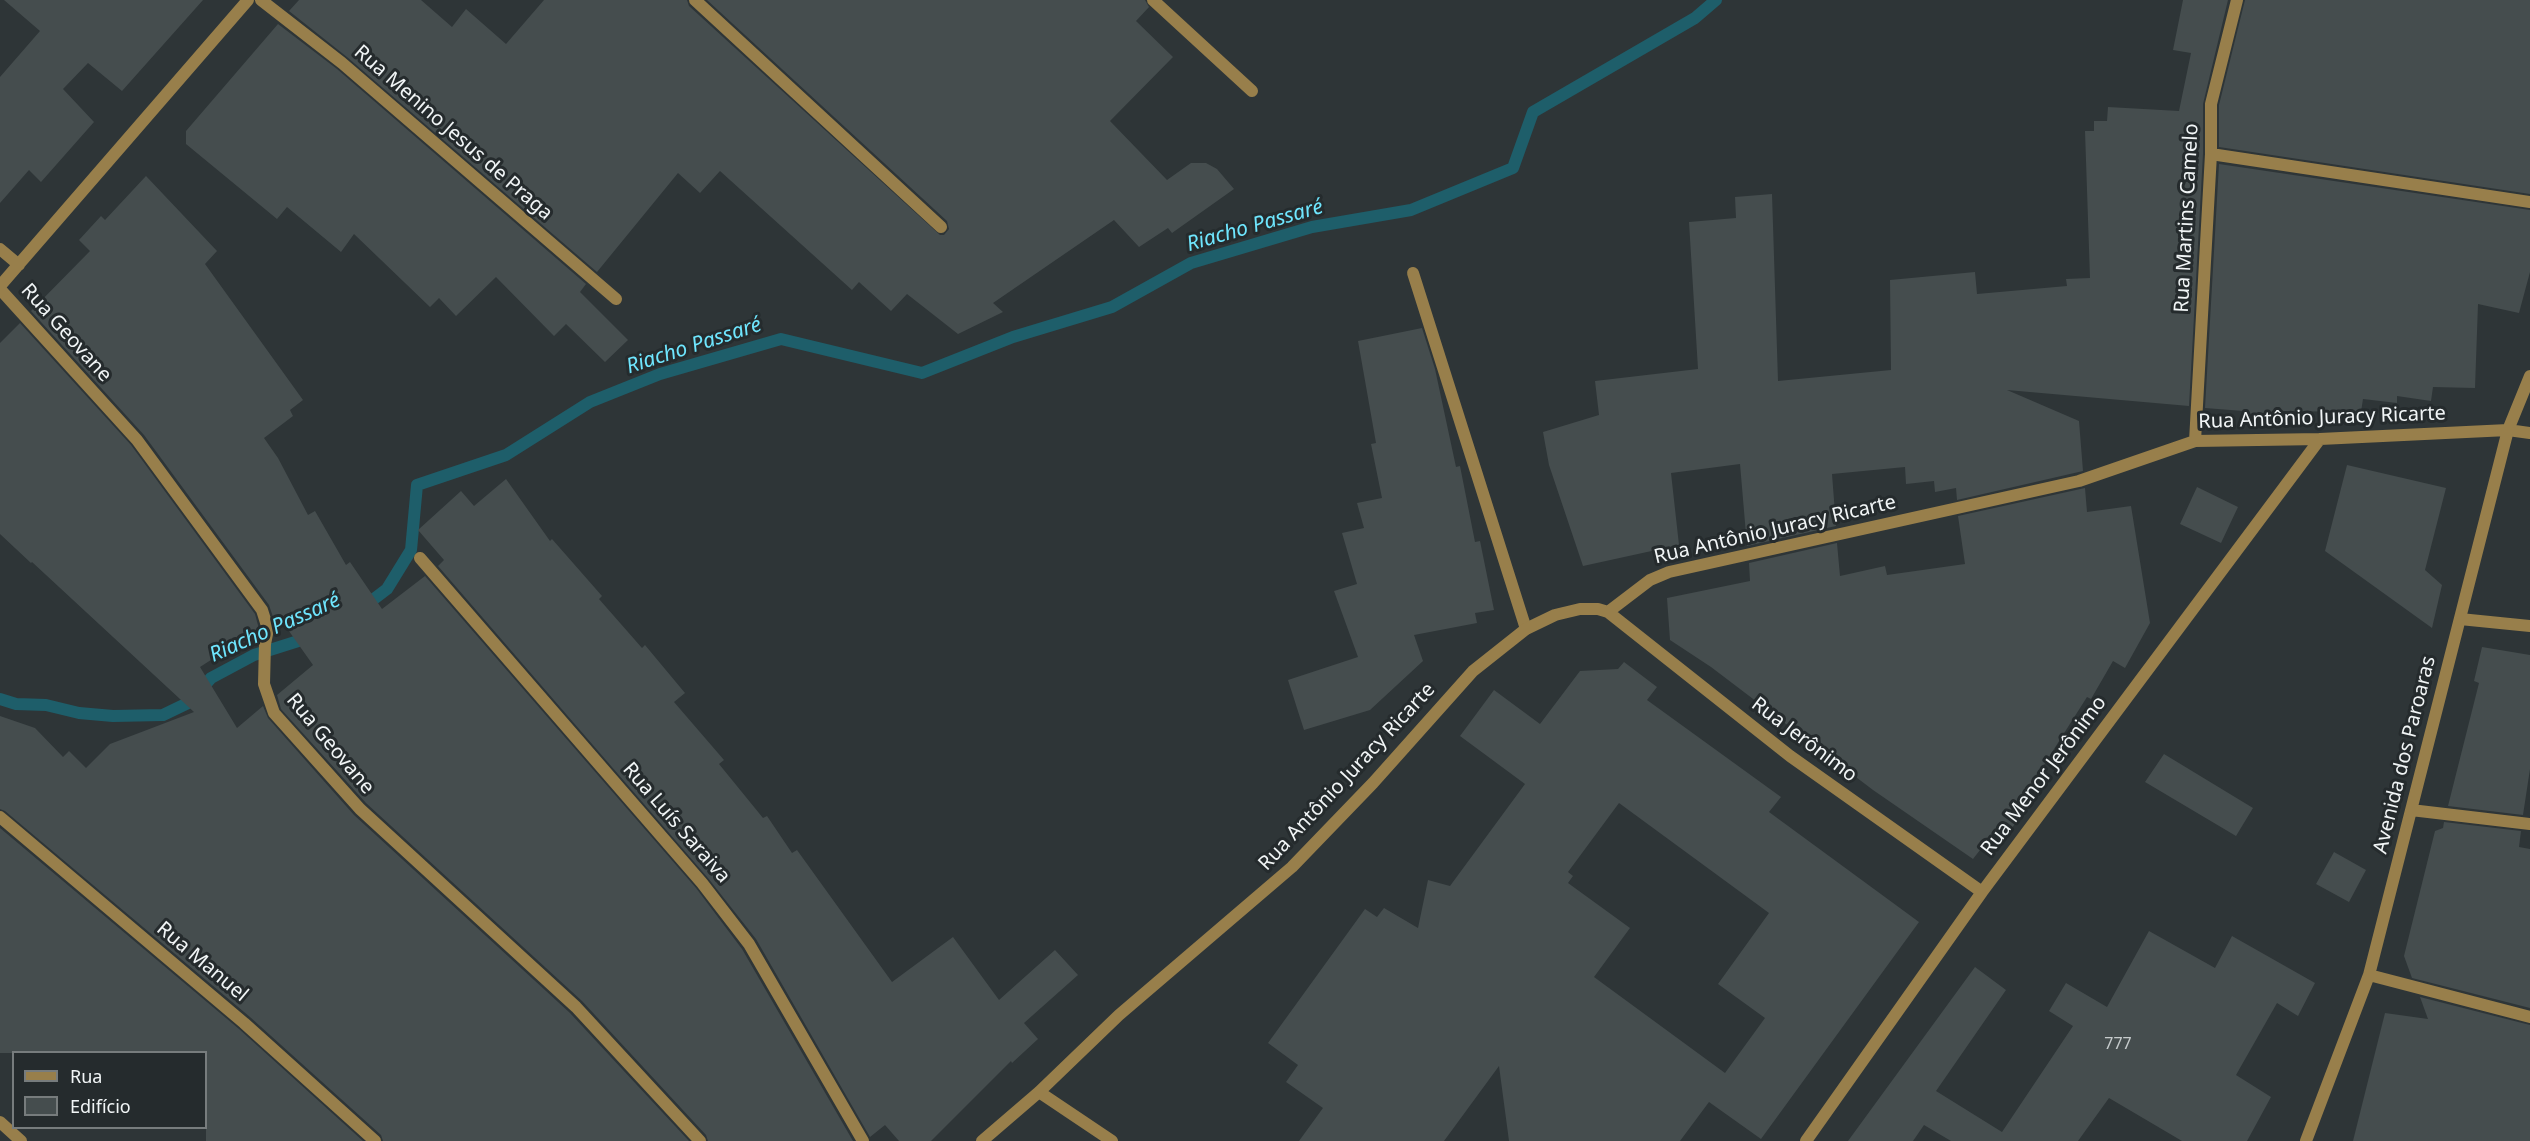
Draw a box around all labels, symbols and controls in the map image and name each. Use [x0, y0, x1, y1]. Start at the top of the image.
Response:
street label: Rua Menino Jesus de Praga [349, 40, 557, 226]
street label: Rua Martins Camelo [2170, 123, 2204, 313]
water label: Riacho Passaré [1184, 195, 1326, 257]
street label: Rua Geovane [16, 279, 116, 387]
water label: Riacho Passaré [623, 312, 765, 380]
street label: Rua Antônio Juracy Ricarte [2198, 402, 2446, 434]
street label: Rua Antônio Juracy Ricarte [1652, 490, 1898, 570]
water label: Riacho Passaré [206, 588, 344, 668]
street label: Avenida dos Paroaras [2369, 654, 2441, 856]
street label: Rua Antônio Juracy Ricarte [1254, 678, 1440, 876]
street label: Rua Geovane [281, 689, 379, 799]
street label: Rua Menor Jerônimo [1976, 691, 2112, 861]
street label: Rua Jerônimo [1746, 692, 1862, 788]
street label: Rua Luís Saraiva [617, 758, 735, 888]
street label: Rua Manuel [151, 917, 253, 1007]
house number: 777 [2104, 1034, 2132, 1054]
legend [12, 1051, 207, 1129]
text: Rua [70, 1064, 102, 1088]
text: Edifício [70, 1094, 131, 1118]

